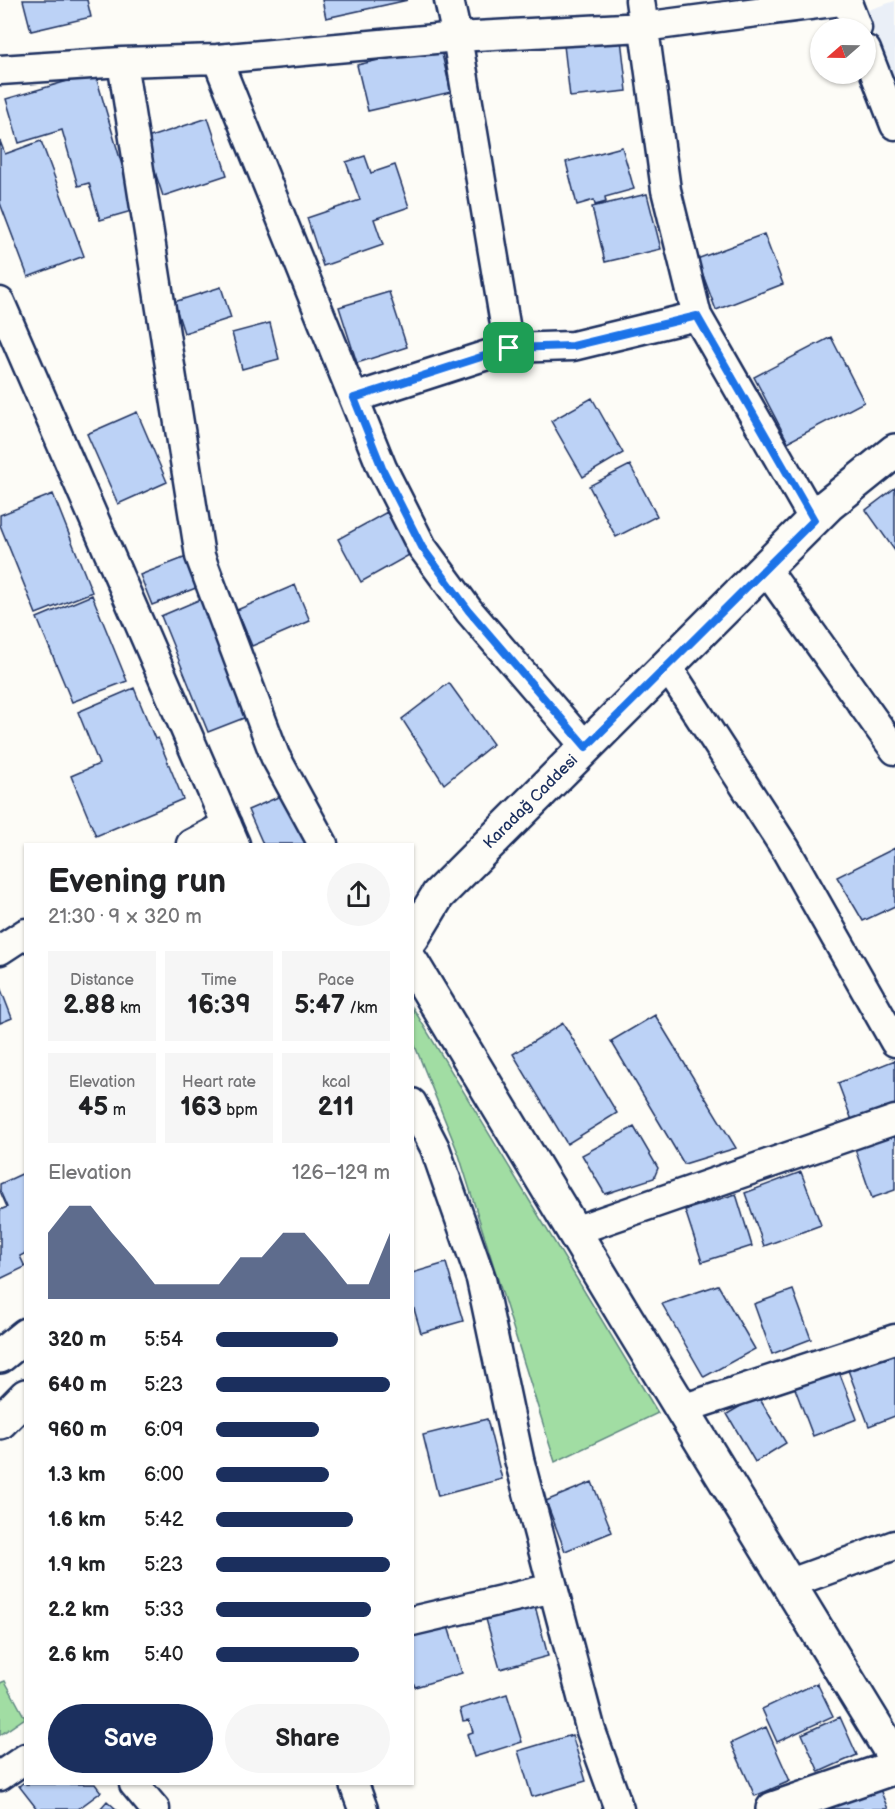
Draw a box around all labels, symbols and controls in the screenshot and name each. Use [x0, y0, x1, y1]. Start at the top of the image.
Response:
north arrow [810, 18, 876, 84]
map controls [810, 18, 876, 84]
pin [483, 322, 534, 373]
icon: arrive [492, 331, 525, 364]
street label: Karadağ Caddesi [480, 751, 582, 853]
text: Evening run [48, 862, 226, 902]
button: share [327, 863, 390, 926]
text: 21:30 · 9 × 320 m [48, 905, 202, 929]
text: Distance [70, 971, 134, 990]
text: Time [201, 971, 237, 990]
text: Pace [318, 971, 354, 990]
text: 2.88 [63, 990, 116, 1021]
text: 16:39 [187, 990, 251, 1021]
text: 5:47 [294, 990, 345, 1021]
text: km [116, 999, 141, 1018]
text: /km [345, 999, 378, 1018]
text: Elevation [69, 1073, 135, 1092]
text: Heart rate [182, 1073, 256, 1092]
text: kcal [322, 1073, 350, 1092]
text: 45 [78, 1092, 108, 1123]
text: 163 [180, 1092, 222, 1123]
text: 211 [318, 1092, 354, 1123]
text: m [108, 1101, 126, 1120]
text: bpm [222, 1101, 258, 1120]
text: Elevation [48, 1161, 131, 1185]
text: 126–129 m [292, 1161, 390, 1185]
text: 320 m [48, 1328, 106, 1352]
text: 5:54 [144, 1328, 183, 1352]
text: 640 m [48, 1373, 107, 1397]
text: 5:23 [144, 1373, 183, 1397]
text: 960 m [48, 1418, 107, 1442]
text: 6:09 [144, 1418, 184, 1442]
text: 1.3 km [48, 1463, 105, 1487]
text: 6:00 [144, 1463, 184, 1487]
text: 1.6 km [48, 1508, 106, 1532]
text: 5:42 [144, 1508, 184, 1532]
text: 1.9 km [48, 1553, 105, 1577]
text: 5:23 [144, 1553, 183, 1577]
text: 2.2 km [48, 1598, 109, 1622]
text: 5:33 [144, 1598, 184, 1622]
text: 2.6 km [48, 1643, 109, 1667]
text: 5:40 [144, 1643, 183, 1667]
button: Save [48, 1704, 213, 1773]
button: Share [225, 1704, 390, 1773]

